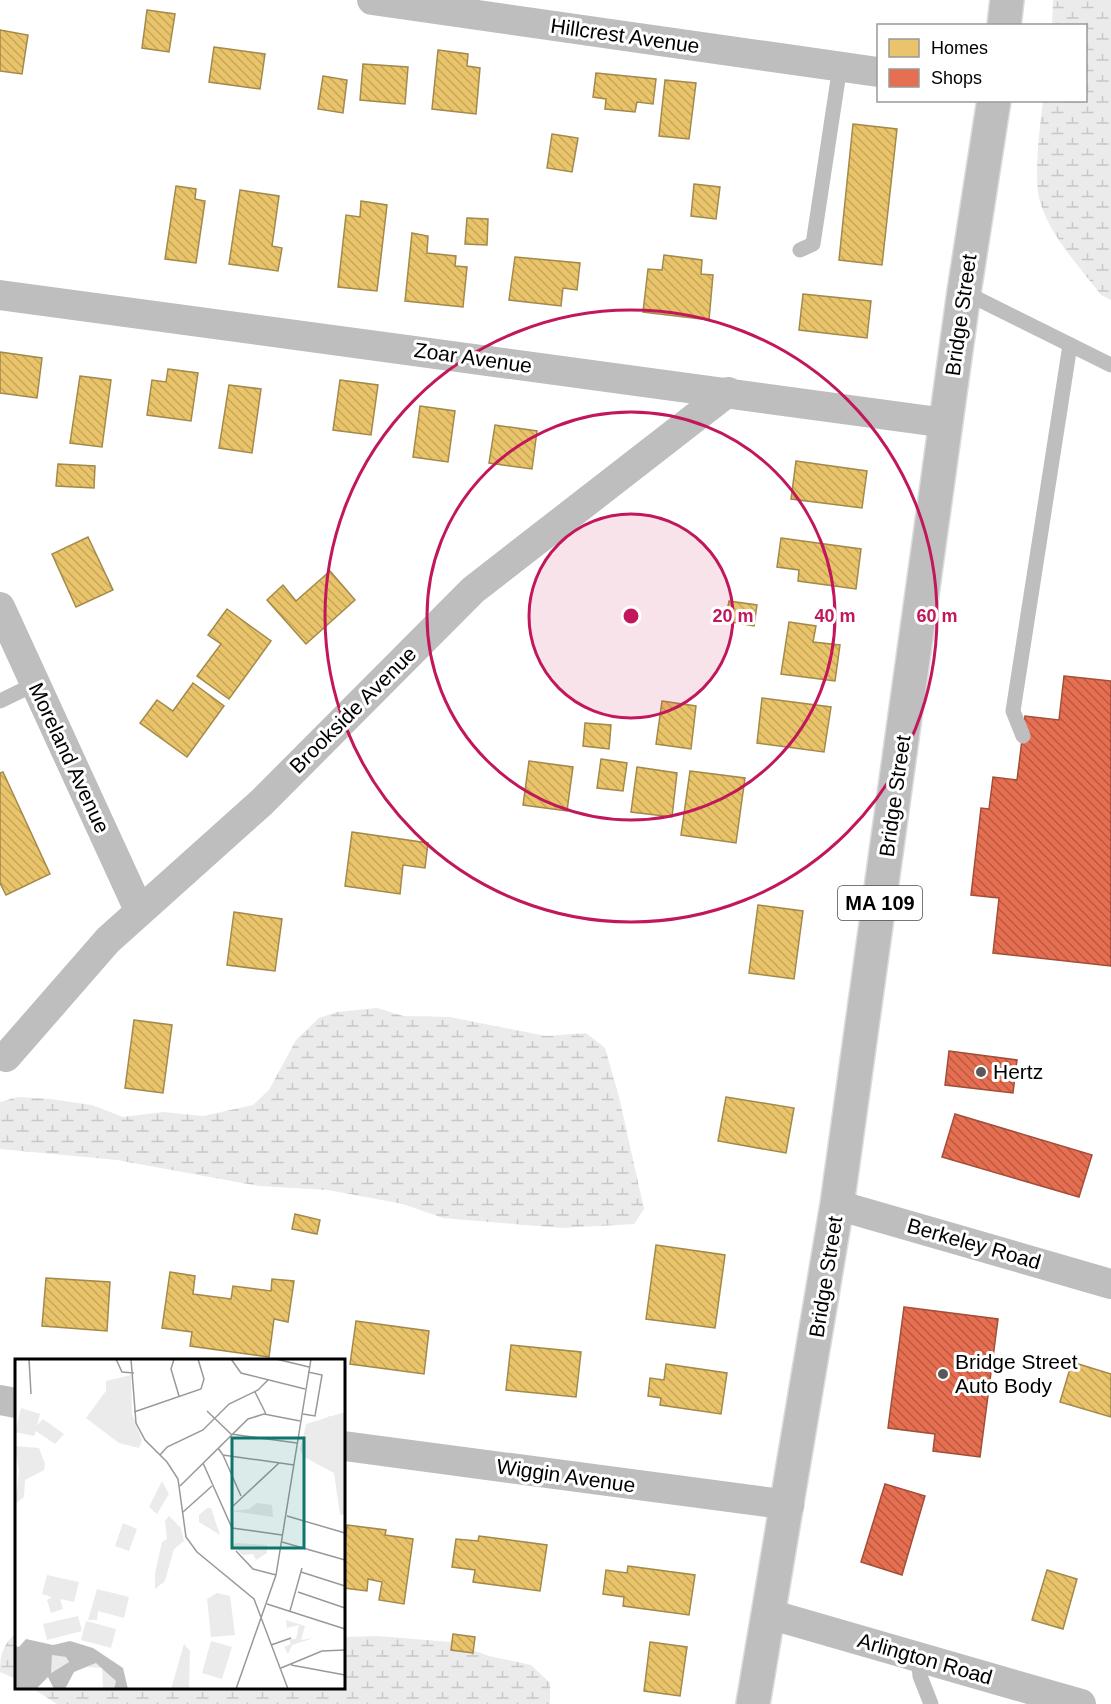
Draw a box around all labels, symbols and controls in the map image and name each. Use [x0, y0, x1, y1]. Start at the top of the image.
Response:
street label: Hillcrest Avenue [549, 14, 701, 57]
legend [877, 24, 1087, 102]
text: Homes [931, 38, 988, 58]
text: Shops [931, 68, 982, 88]
street label: Bridge Street [941, 252, 980, 377]
street label: Zoar Avenue [413, 338, 533, 377]
centre of rings [621, 606, 641, 626]
text: 20 m [712, 606, 754, 626]
text: 40 m [814, 606, 856, 626]
text: 60 m [916, 606, 958, 626]
street label: Brookside Avenue [285, 642, 420, 777]
street label: Moreland Avenue [25, 679, 114, 837]
street label: Bridge Street [875, 733, 914, 858]
road number: MA 109 [838, 886, 922, 920]
place label: Hertz [993, 1060, 1043, 1083]
marker: Hertz [974, 1065, 988, 1079]
street label: Berkeley Road [905, 1213, 1044, 1274]
street label: Bridge Street [805, 1214, 846, 1339]
place label: Bridge Street Auto Body [955, 1350, 1078, 1397]
inset map [15, 1359, 345, 1689]
marker: Bridge Street Auto Body [936, 1367, 950, 1381]
street label: Wiggin Avenue [495, 1454, 637, 1497]
street label: Arlington Road [855, 1628, 995, 1689]

